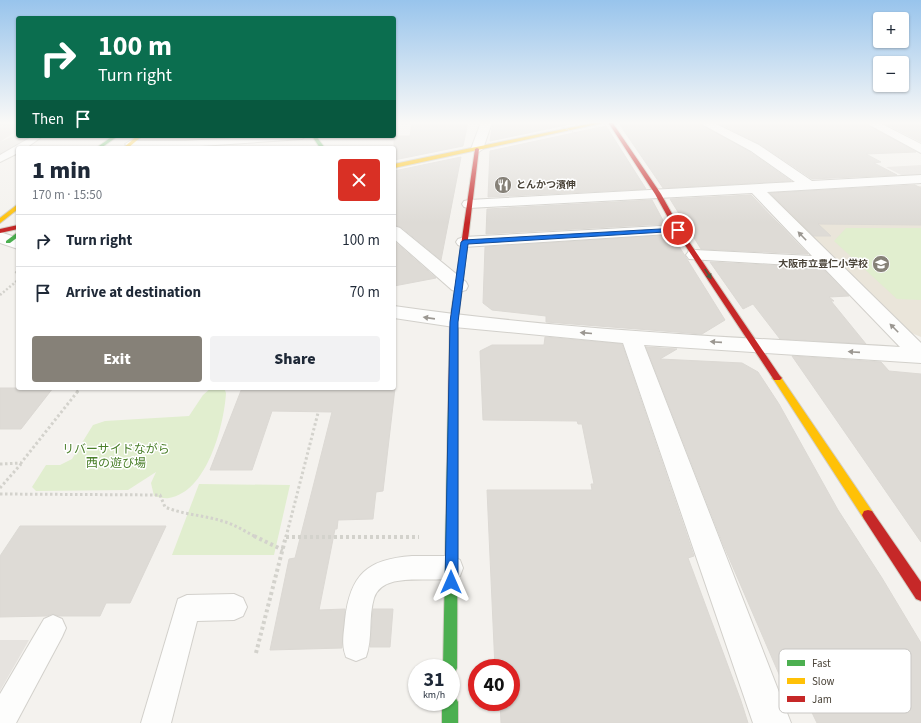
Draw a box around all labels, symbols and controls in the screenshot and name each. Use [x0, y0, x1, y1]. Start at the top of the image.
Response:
map controls [873, 12, 909, 92]
button: + [873, 12, 909, 48]
text: 100 m [98, 26, 172, 66]
icon: right [32, 32, 84, 84]
button: − [873, 56, 909, 92]
text: Turn right [98, 63, 172, 88]
icon: arrive [72, 108, 94, 130]
text: Then [32, 109, 64, 130]
text: 1 min [32, 153, 91, 188]
button: close [338, 159, 380, 201]
restaurant icon: とんかつ濱伸 [493, 175, 513, 195]
place label: とんかつ濱伸 [516, 178, 576, 192]
text: 170 m · 15:50 [32, 186, 102, 204]
pin [661, 213, 695, 247]
icon: arrive [667, 219, 689, 241]
icon: right [32, 230, 54, 252]
text: Turn right [66, 230, 132, 251]
text: 100 m [342, 230, 380, 251]
one-way arrow [797, 231, 807, 241]
school or university icon: 大阪市立豊仁小学校 [871, 254, 891, 274]
place label: 大阪市立豊仁小学校 [778, 257, 868, 271]
one-way arrow [704, 269, 712, 279]
icon: arrive [32, 282, 54, 304]
text: Arrive at destination [66, 282, 201, 303]
text: 70 m [350, 282, 380, 303]
one-way arrow [423, 315, 435, 321]
one-way arrow [889, 323, 899, 333]
one-way arrow [580, 330, 592, 336]
button: Exit [32, 336, 202, 382]
button: Share [210, 336, 380, 382]
one-way arrow [710, 339, 722, 346]
one-way arrow [848, 348, 860, 355]
park label: リバーサイドながら 西の遊び場 [62, 441, 170, 472]
position arrow [430, 561, 472, 603]
legend [779, 649, 911, 713]
text: Fast [812, 656, 831, 671]
speed limit sign: 40 [468, 659, 520, 711]
text: 31 [423, 666, 445, 694]
text: Slow [812, 674, 835, 689]
text: km/h [423, 688, 445, 702]
text: Jam [812, 692, 832, 707]

